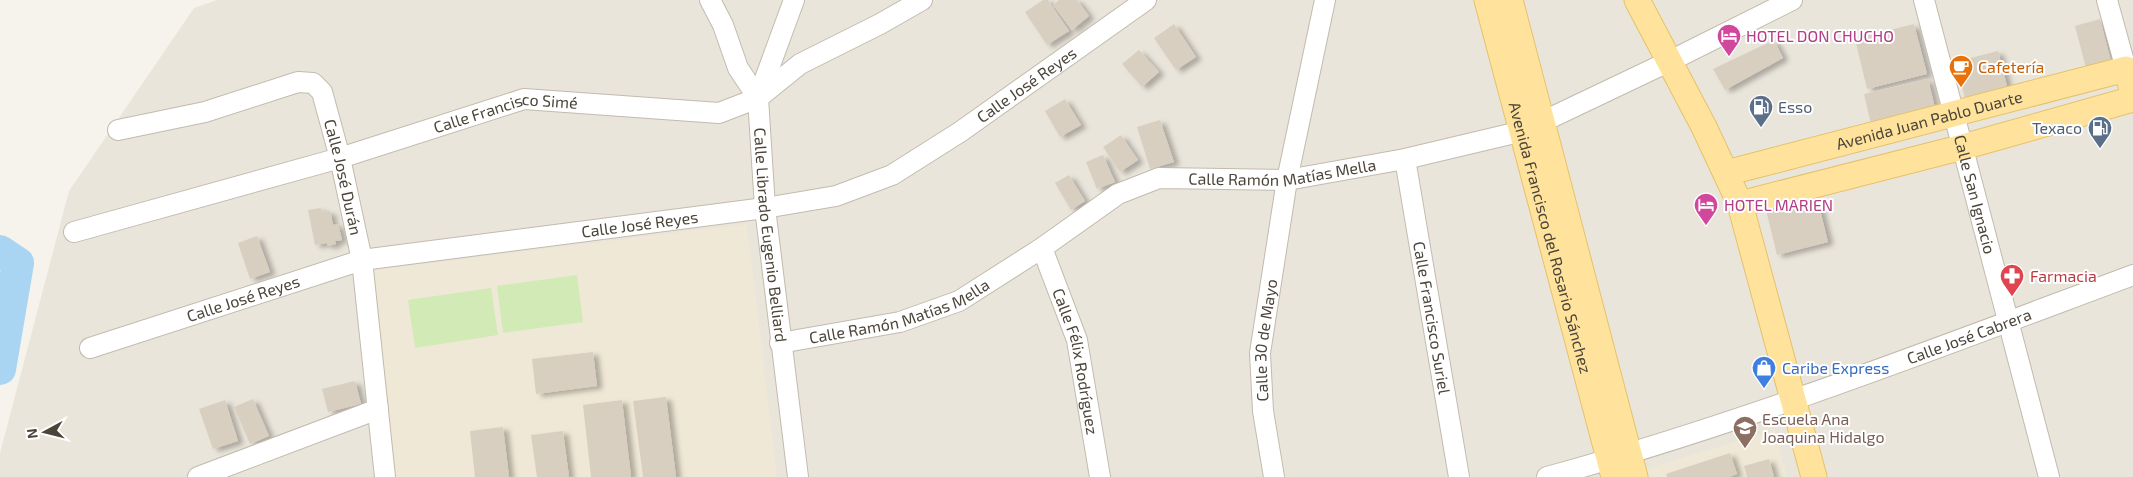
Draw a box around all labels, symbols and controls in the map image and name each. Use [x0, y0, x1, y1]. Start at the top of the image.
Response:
hotel icon: HOTEL DON CHUCHO [1716, 23, 1742, 57]
place label: HOTEL DON CHUCHO [1746, 26, 1894, 45]
street label: Calle José Reyes [973, 43, 1080, 126]
cafe icon: Cafetería [1948, 54, 1974, 88]
place label: Cafetería [1978, 57, 2044, 76]
street label: Avenida Juan Pablo Duarte [1834, 86, 2024, 153]
street label: Calle Francisco Simé [431, 89, 578, 136]
fuel station icon: Esso [1748, 94, 1774, 128]
place label: Esso [1778, 97, 1812, 116]
street label: Avenida Francisco del Rosario Sánchez [1506, 100, 1596, 375]
fuel station icon: Texaco [2087, 115, 2113, 149]
street label: Calle José Durán [321, 117, 366, 237]
place label: Texaco [2032, 118, 2082, 137]
street label: Calle Librado Eugenio Belliard [751, 127, 791, 343]
street label: Calle San Ignacio [1951, 133, 2000, 256]
street label: Calle Ramón Matías Mella [1188, 154, 1377, 190]
hotel icon: HOTEL MARIEN [1693, 192, 1719, 226]
place label: HOTEL MARIEN [1724, 195, 1833, 214]
street label: Calle José Reyes [580, 207, 699, 241]
street label: Calle Francisco Suriel [1410, 240, 1455, 396]
pharmacy icon: Farmacia [1999, 263, 2025, 297]
place label: Farmacia [2030, 266, 2097, 285]
street label: Calle José Reyes [184, 271, 302, 325]
street label: Calle Ramón Matías Mella [807, 274, 992, 347]
street label: Calle 30 de Mayo [1250, 278, 1280, 402]
street label: Calle Félix Rodríguez [1049, 285, 1103, 436]
street label: Calle José Cabrera [1904, 304, 2034, 367]
shop icon: Caribe Express [1751, 355, 1777, 389]
place label: Caribe Express [1782, 358, 1889, 377]
north arrow [20, 407, 70, 457]
place label: Escuela Ana Joaquina Hidalgo [1762, 409, 1884, 446]
school or university icon: Escuela Ana Joaquina Hidalgo [1732, 415, 1758, 449]
text: N [23, 428, 41, 440]

